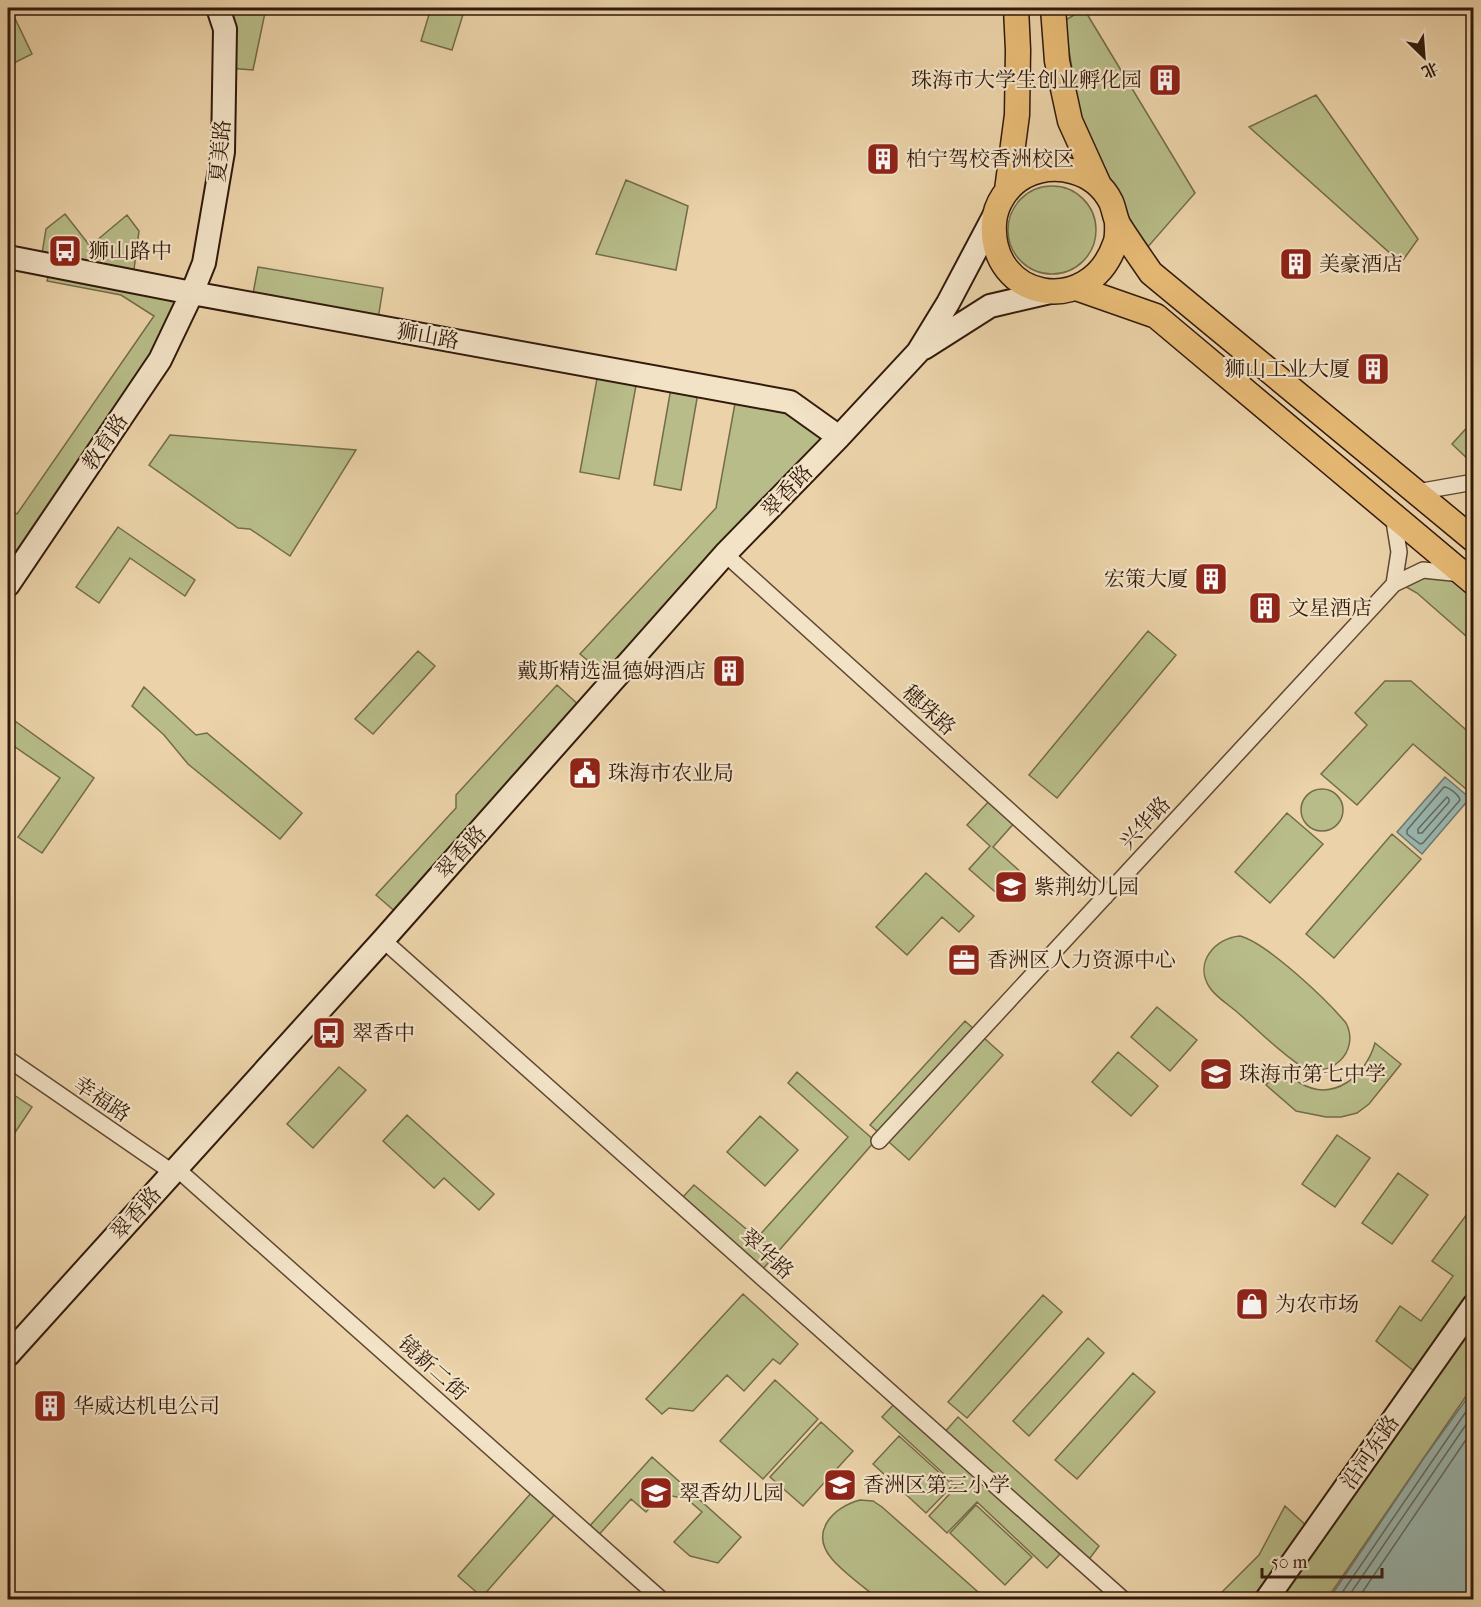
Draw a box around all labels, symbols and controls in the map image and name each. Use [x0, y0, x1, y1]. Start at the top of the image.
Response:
north arrow [1394, 27, 1454, 87]
text: 北 [1419, 58, 1441, 82]
building icon: 珠海市大学生创业孵化园 [1147, 62, 1183, 98]
place label: 珠海市大学生创业孵化园 [911, 68, 1142, 92]
street label: 夏美路 [205, 119, 235, 183]
building icon: 柏宁驾校香洲校区 [865, 141, 901, 177]
place label: 柏宁驾校香洲校区 [906, 147, 1074, 171]
bus stop icon: 狮山路中 [47, 233, 83, 269]
place label: 狮山路中 [88, 239, 172, 263]
building icon: 美豪酒店 [1278, 246, 1314, 282]
place label: 美豪酒店 [1319, 252, 1403, 276]
street label: 狮山路 [395, 319, 461, 353]
building icon: 狮山工业大厦 [1355, 351, 1391, 387]
place label: 狮山工业大厦 [1224, 357, 1350, 381]
street label: 教育路 [77, 409, 133, 475]
street label: 翠香路 [756, 460, 818, 522]
building icon: 宏策大厦 [1193, 561, 1229, 597]
place label: 宏策大厦 [1104, 567, 1188, 591]
building icon: 文星酒店 [1247, 590, 1283, 626]
place label: 文星酒店 [1288, 596, 1372, 620]
building icon: 戴斯精选温德姆酒店 [711, 653, 747, 689]
place label: 戴斯精选温德姆酒店 [517, 659, 706, 683]
street label: 穗珠路 [898, 680, 960, 740]
public building icon: 珠海市农业局 [567, 755, 603, 791]
place label: 珠海市农业局 [608, 761, 734, 785]
street label: 兴华路 [1115, 792, 1175, 854]
street label: 翠香路 [431, 821, 491, 883]
school or university icon: 紫荆幼儿园 [993, 869, 1029, 905]
place label: 紫荆幼儿园 [1034, 875, 1139, 899]
office icon: 香洲区人力资源中心 [946, 942, 982, 978]
place label: 香洲区人力资源中心 [987, 948, 1176, 972]
bus stop icon: 翠香中 [311, 1015, 347, 1051]
place label: 翠香中 [352, 1021, 415, 1045]
school or university icon: 珠海市第七中学 [1198, 1056, 1234, 1092]
place label: 珠海市第七中学 [1239, 1062, 1386, 1086]
street label: 幸福路 [69, 1071, 135, 1127]
street label: 翠香路 [106, 1182, 166, 1244]
street label: 翠华路 [736, 1224, 798, 1284]
shop icon: 为农市场 [1234, 1286, 1270, 1322]
place label: 为农市场 [1275, 1292, 1359, 1316]
street label: 镜新二街 [394, 1331, 472, 1405]
building icon: 华威达机电公司 [32, 1388, 68, 1424]
place label: 华威达机电公司 [73, 1394, 220, 1418]
street label: 沿河东路 [1336, 1411, 1404, 1493]
school or university icon: 香洲区第三小学 [822, 1467, 858, 1503]
place label: 香洲区第三小学 [863, 1473, 1010, 1497]
school or university icon: 翠香幼儿园 [638, 1475, 674, 1511]
place label: 翠香幼儿园 [679, 1481, 784, 1505]
scale bar [1262, 1541, 1382, 1579]
text: 50 m [1271, 1552, 1308, 1573]

